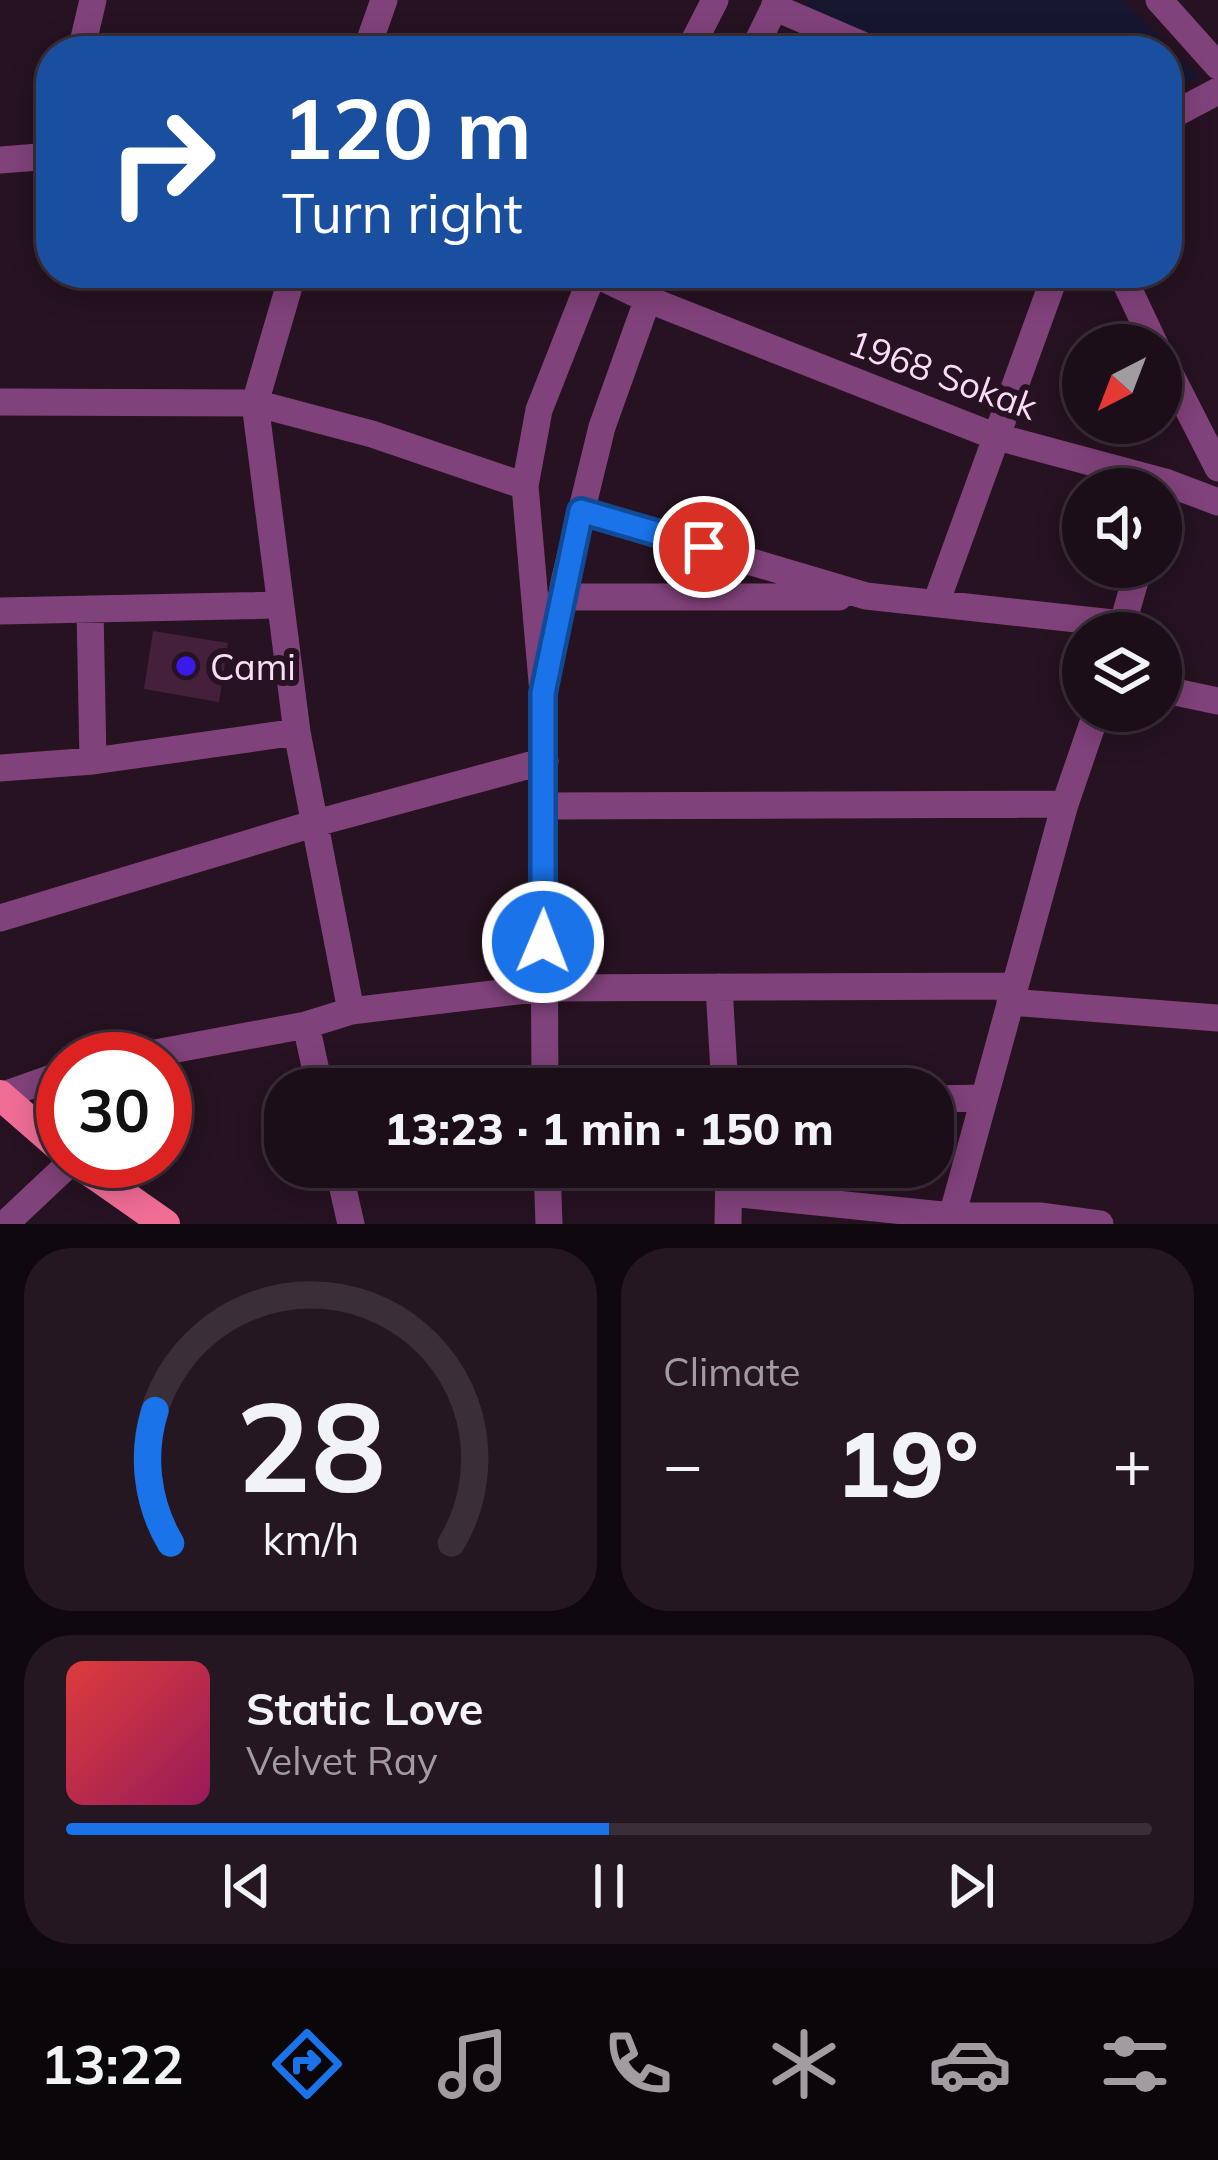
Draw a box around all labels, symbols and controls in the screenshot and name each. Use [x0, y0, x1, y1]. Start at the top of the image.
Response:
text: 120 m [282, 75, 532, 180]
icon: right [84, 84, 240, 240]
text: Turn right [282, 179, 523, 247]
street label: 1968 Sokak [843, 319, 1044, 429]
north arrow [1062, 324, 1182, 444]
map controls [1062, 324, 1182, 732]
button: sound [1062, 468, 1182, 588]
pin [653, 496, 755, 598]
icon: arrive [671, 514, 737, 580]
button: layers [1062, 612, 1182, 732]
place label: Cami [210, 644, 296, 689]
marker: Cami [173, 653, 199, 679]
position arrow [480, 879, 606, 1005]
speed limit sign: 30 [36, 1032, 192, 1188]
text: 13:23 · 1 min · 150 m [384, 1100, 834, 1156]
text: Climate [663, 1347, 801, 1396]
text: 28 [236, 1367, 385, 1523]
text: 19° [836, 1407, 979, 1520]
text: − [663, 1422, 703, 1505]
text: + [1112, 1422, 1152, 1505]
text: km/h [262, 1511, 359, 1565]
text: Static Love [246, 1680, 483, 1736]
text: Velvet Ray [246, 1736, 438, 1785]
icon: previous [214, 1853, 280, 1919]
icon: pause [576, 1853, 642, 1919]
icon: next [938, 1853, 1004, 1919]
icon: directions [265, 2022, 349, 2106]
icon: music [431, 2022, 515, 2106]
icon: phone [596, 2022, 680, 2106]
icon: climate [762, 2022, 846, 2106]
icon: car [928, 2022, 1012, 2106]
icon: filters [1093, 2022, 1177, 2106]
text: 13:22 [41, 2030, 184, 2098]

